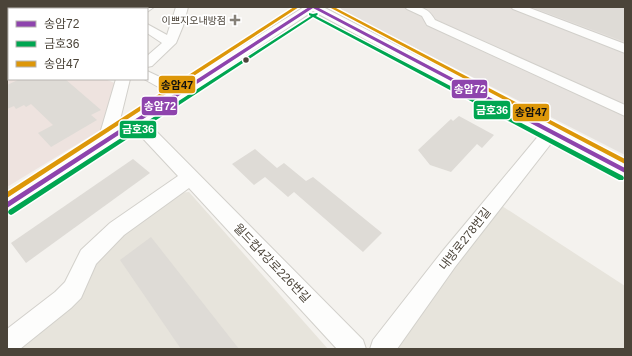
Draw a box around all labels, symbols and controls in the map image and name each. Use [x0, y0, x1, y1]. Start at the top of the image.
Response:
legend [8, 8, 148, 80]
marker: 이쁘지오내방점 [229, 14, 241, 26]
place label: 이쁘지오내방점 [162, 15, 226, 26]
text: 송암72 [44, 17, 80, 31]
text: 금호36 [44, 37, 80, 51]
unlabelled marker [241, 55, 251, 65]
text: 송암47 [44, 57, 80, 71]
line badge: 송암47 [158, 75, 196, 94]
text: 송암47 [161, 79, 193, 91]
line badge: 송암72 [451, 79, 488, 99]
text: 송암72 [454, 83, 486, 95]
line badge: 송암72 [141, 96, 178, 116]
text: 송암72 [144, 100, 176, 112]
line badge: 금호36 [473, 100, 511, 120]
line badge: 송암47 [512, 103, 550, 122]
text: 금호36 [476, 104, 508, 116]
text: 송암47 [515, 106, 547, 118]
line badge: 금호36 [119, 120, 157, 139]
text: 금호36 [122, 123, 154, 135]
street label: 내방로278번길 [436, 205, 494, 273]
street label: 월드컵4강로226번길 [231, 221, 313, 305]

